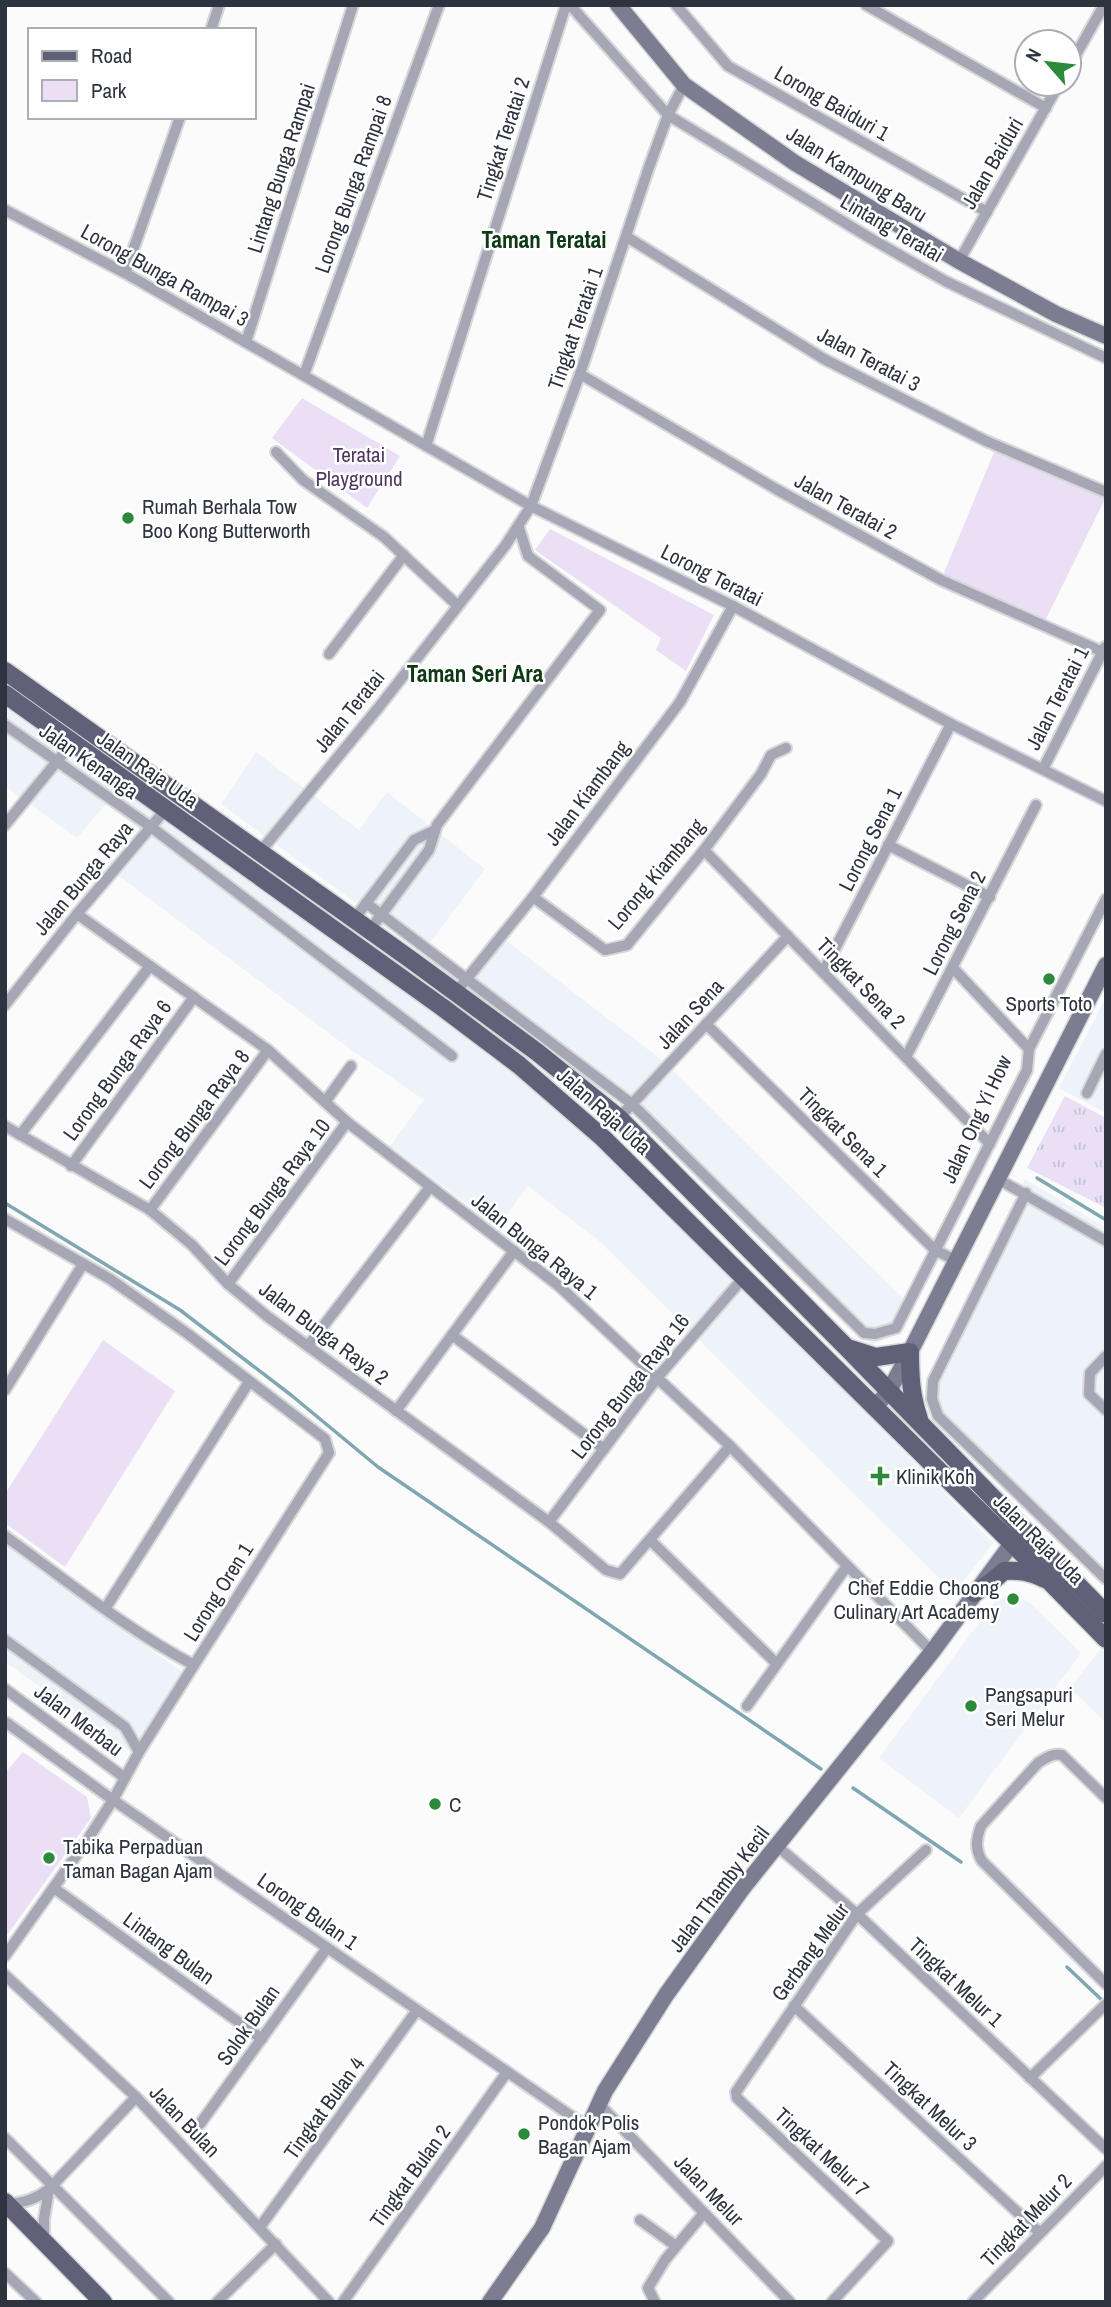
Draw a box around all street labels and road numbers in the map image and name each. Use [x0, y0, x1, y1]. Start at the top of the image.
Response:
street label: Lorong Baiduri 1 [769, 58, 895, 148]
street label: Tingkat Teratai 2 [469, 73, 537, 205]
street label: Lintang Bunga Rampai [240, 79, 322, 257]
street label: Lorong Bunga Rampai 8 [307, 91, 399, 277]
street label: Jalan Baiduri [954, 112, 1030, 214]
street label: Jalan Kampung Baru [781, 119, 933, 229]
street label: Lintang Teratai [835, 187, 949, 269]
street label: Lorong Bunga Rampai 3 [76, 217, 254, 333]
street label: Tingkat Teratai 1 [540, 262, 610, 393]
street label: Jalan Teratai 3 [812, 320, 926, 398]
street label: Jalan Teratai 2 [790, 466, 902, 546]
street label: Lorong Teratai [656, 537, 768, 613]
street label: Jalan Teratai 1 [1019, 641, 1096, 755]
street label: Jalan Teratai [307, 664, 391, 758]
street label: Jalan Kenanga [34, 716, 145, 806]
street label: Jalan Raja Uda [91, 723, 205, 815]
street label: Jalan Kiambang [538, 734, 636, 851]
street label: Lorong Sena 1 [831, 782, 909, 896]
street label: Lorong Kiambang [601, 812, 711, 936]
street label: Jalan Bunga Raya [27, 814, 140, 941]
street label: Lorong Sena 2 [915, 866, 993, 980]
street label: Tingkat Sena 2 [810, 931, 912, 1035]
street label: Jalan Sena [650, 972, 730, 1055]
street label: Lorong Bunga Raya 6 [56, 994, 178, 1146]
street label: Lorong Bunga Raya 8 [132, 1043, 256, 1195]
street label: Jalan Ong Yi How [934, 1050, 1019, 1188]
street label: Jalan Raja Uda [551, 1061, 658, 1161]
street label: Tingkat Sena 1 [792, 1081, 895, 1184]
street label: Lorong Bunga Raya 10 [207, 1113, 337, 1271]
street label: Jalan Bunga Raya 1 [466, 1186, 605, 1306]
street label: Jalan Bunga Raya 2 [253, 1275, 395, 1391]
street label: Lorong Bunga Raya 16 [564, 1307, 696, 1465]
street label: Jalan Raja Uda [987, 1487, 1091, 1591]
street label: Lorong Oren 1 [176, 1537, 260, 1647]
street label: Jalan Merbau [29, 1677, 129, 1763]
street label: Jalan Thamby Kecil [662, 1820, 776, 1958]
street label: Lorong Bulan 1 [252, 1866, 364, 1957]
street label: Gerbang Melur [765, 1897, 856, 2007]
street label: Lintang Bulan [117, 1905, 221, 1991]
street label: Tingkat Melur 1 [902, 1931, 1010, 2034]
street label: Solok Bulan [210, 1979, 286, 2071]
street label: Tingkat Bulan 4 [277, 2050, 371, 2165]
street label: Tingkat Melur 3 [876, 2055, 984, 2157]
street label: Jalan Bulan [143, 2079, 227, 2163]
street label: Tingkat Melur 7 [768, 2101, 876, 2203]
street label: Tingkat Bulan 2 [363, 2119, 457, 2233]
street label: Jalan Melur [668, 2148, 751, 2232]
street label: Tingkat Melur 2 [974, 2167, 1078, 2273]

